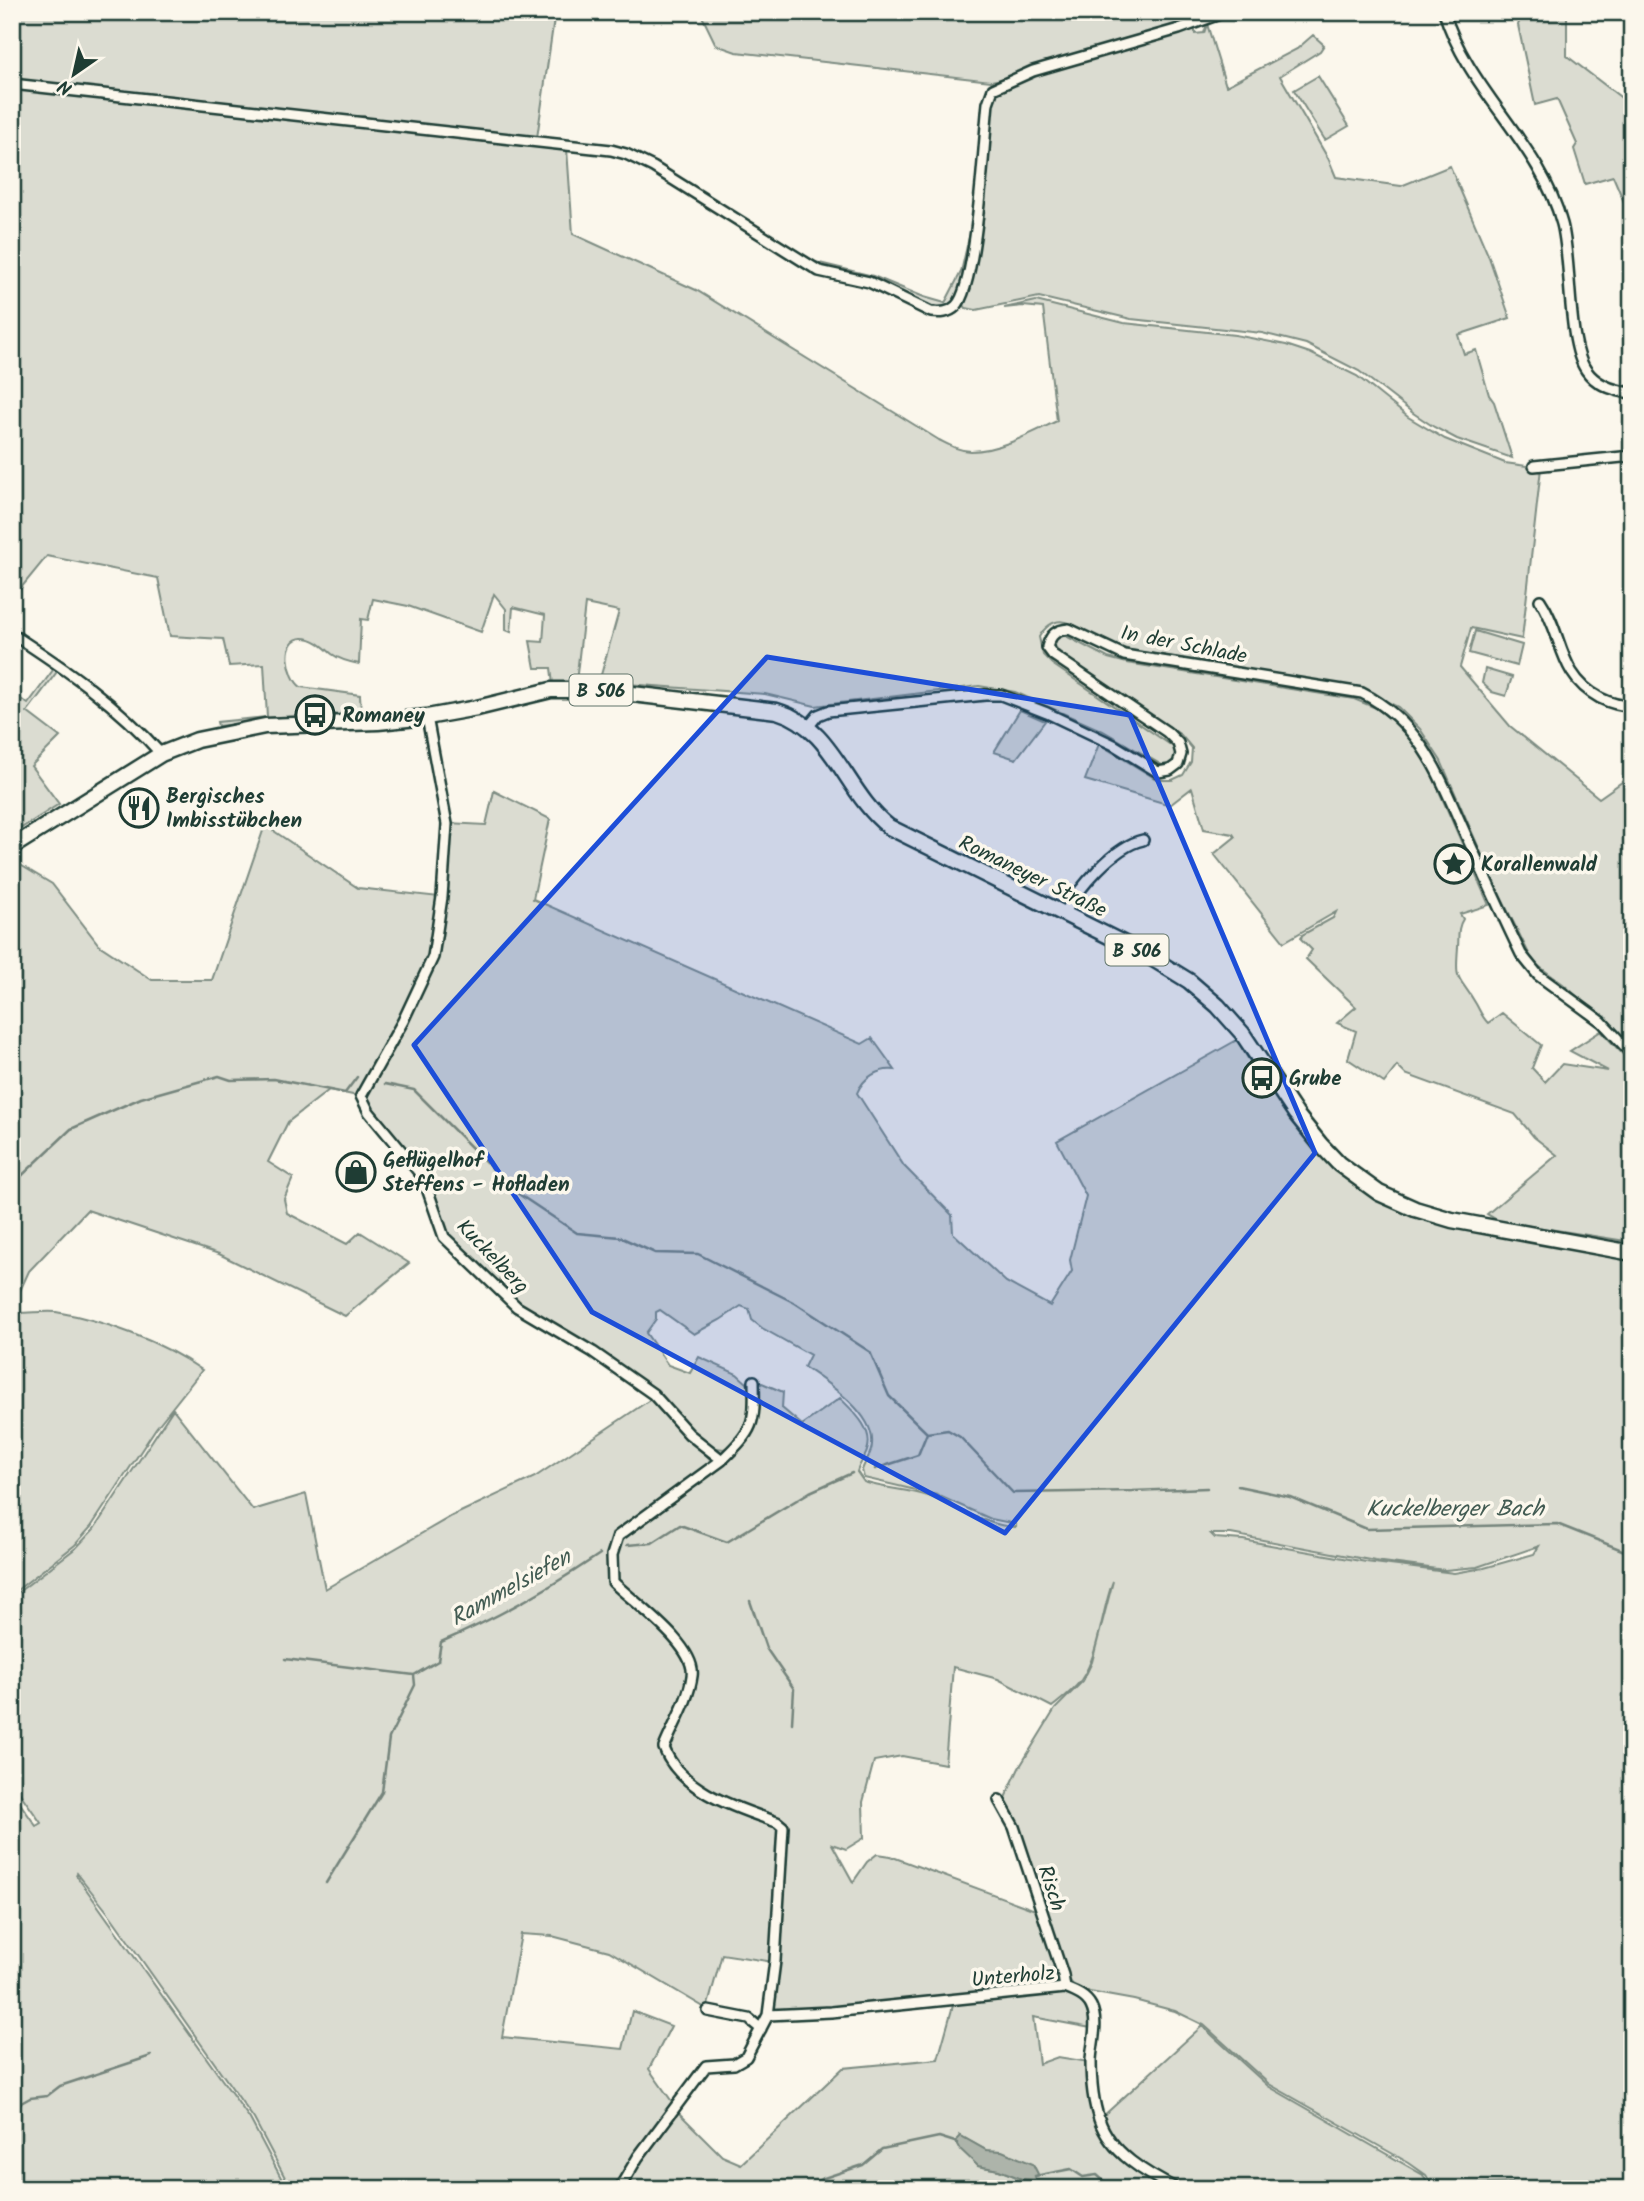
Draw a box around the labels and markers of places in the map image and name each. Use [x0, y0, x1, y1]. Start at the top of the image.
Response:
bus stop icon: Romaney [294, 694, 336, 736]
place label: Romaney [342, 700, 425, 733]
place label: Bergisches Imbisstübchen [166, 781, 302, 838]
restaurant icon: Bergisches Imbisstübchen [118, 787, 160, 829]
place icon: Korallenwald [1433, 843, 1475, 885]
place label: Korallenwald [1481, 849, 1598, 882]
bus stop icon: Grube [1241, 1057, 1283, 1099]
place label: Grube [1289, 1063, 1342, 1096]
place label: Geflügelhof Steffens - Hofladen [383, 1145, 570, 1202]
shop icon: Geflügelhof Steffens - Hofladen [335, 1151, 377, 1193]

